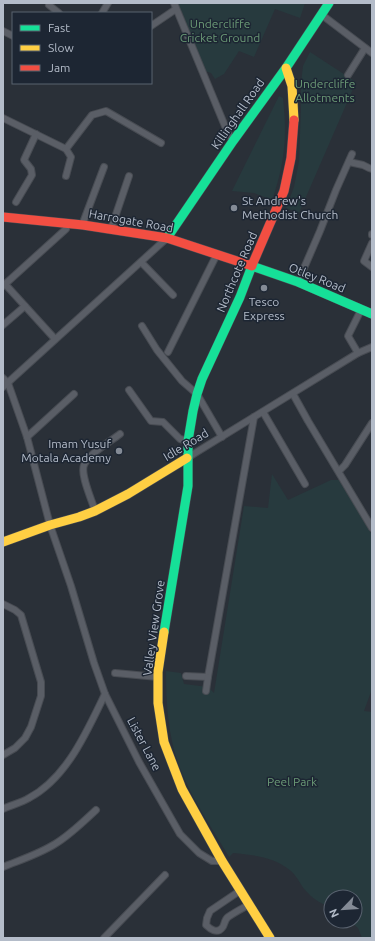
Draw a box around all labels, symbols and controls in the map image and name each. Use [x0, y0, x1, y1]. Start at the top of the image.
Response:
legend [12, 12, 152, 84]
park label: Undercliffe Cricket Ground [180, 17, 260, 44]
text: Fast [48, 21, 70, 34]
text: Slow [48, 41, 74, 54]
text: Jam [48, 61, 70, 74]
street label: Killinghall Road [208, 76, 267, 151]
park label: Undercliffe Allotments [295, 77, 355, 104]
place label: St Andrew's Methodist Church [242, 194, 338, 221]
marker: St Andrew's Methodist Church [229, 203, 239, 213]
street label: Harrogate Road [88, 207, 174, 234]
street label: Northcote Road [214, 230, 259, 314]
street label: Otley Road [287, 260, 347, 295]
marker: Tesco Express [259, 283, 269, 293]
place label: Tesco Express [243, 295, 285, 322]
street label: Idle Road [161, 426, 211, 463]
place label: Imam Yusuf Motala Academy [21, 437, 111, 464]
marker: Imam Yusuf Motala Academy [114, 446, 124, 456]
street label: Valley View Grove [140, 579, 167, 677]
street label: Lister Lane [125, 715, 164, 773]
park label: Peel Park [267, 775, 317, 788]
north arrow [323, 889, 363, 929]
text: N [327, 907, 341, 919]

